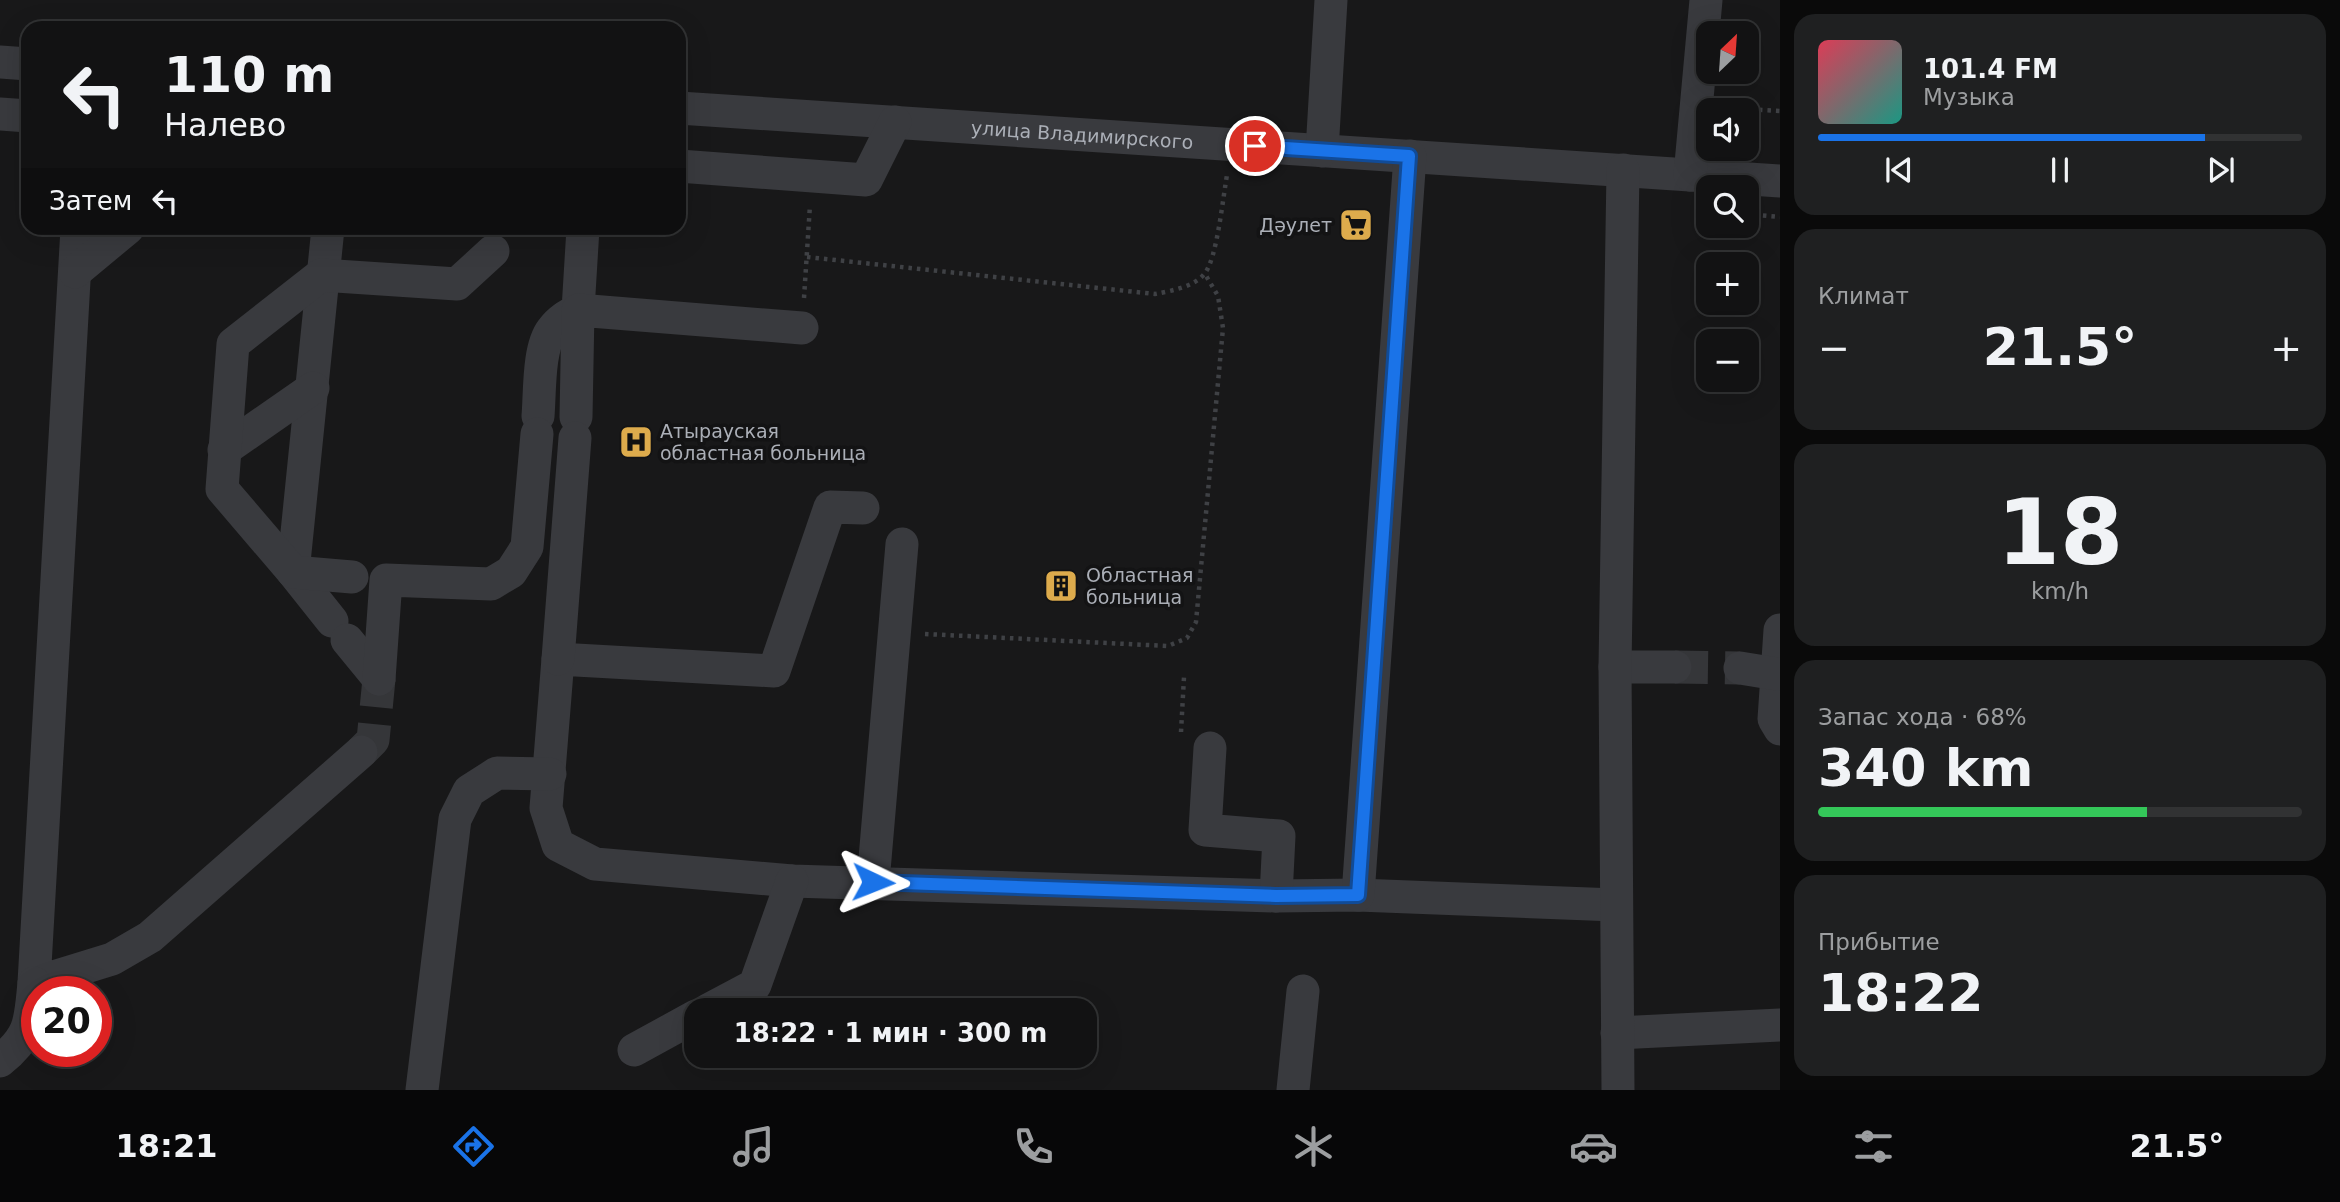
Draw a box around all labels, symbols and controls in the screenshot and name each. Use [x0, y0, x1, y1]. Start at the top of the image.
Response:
north arrow [1696, 21, 1759, 84]
map controls [1696, 21, 1759, 392]
text: 110 m [164, 47, 334, 104]
icon: left [49, 49, 140, 140]
text: 101.4 FM [1923, 54, 2058, 84]
text: Музыка [1923, 84, 2015, 110]
button: sound [1696, 98, 1759, 161]
text: Налево [164, 106, 286, 144]
street label: улица Владимирского [970, 116, 1194, 153]
pin [1225, 116, 1285, 176]
icon: arrive [1236, 127, 1274, 165]
icon: previous [1880, 151, 1918, 189]
icon: pause [2041, 151, 2079, 189]
icon: next [2202, 151, 2240, 189]
button: search [1696, 175, 1759, 238]
icon: left [146, 182, 184, 220]
text: Затем [49, 186, 132, 216]
supermarket icon: Дәулет [1337, 206, 1375, 244]
place label: Дәулет [1259, 214, 1332, 236]
button: + [1696, 252, 1759, 315]
text: Климат [1818, 283, 1909, 309]
text: 21.5° [1983, 317, 2137, 377]
text: − [1818, 326, 1850, 370]
text: + [2270, 326, 2302, 370]
button: − [1696, 329, 1759, 392]
place label: Атырауская областная больница [660, 420, 866, 464]
hospital icon: Атырауская областная больница [617, 423, 655, 461]
text: 18 [1997, 480, 2123, 585]
place label: Областная больница [1086, 564, 1193, 608]
building icon: Областная больница [1042, 567, 1080, 605]
text: km/h [2031, 578, 2089, 604]
text: Запас хода · 68% [1818, 704, 2027, 730]
text: 340 km [1818, 738, 2033, 798]
position arrow [836, 845, 910, 919]
text: Прибытие [1818, 929, 1940, 955]
text: 18:22 [1818, 963, 1984, 1023]
speed limit sign: 20 [21, 976, 112, 1067]
text: 18:22 · 1 мин · 300 m [734, 1018, 1047, 1048]
icon: directions [449, 1122, 498, 1171]
icon: music [729, 1122, 778, 1171]
icon: phone [1009, 1122, 1058, 1171]
icon: climate [1289, 1122, 1338, 1171]
icon: car [1569, 1122, 1618, 1171]
icon: filters [1849, 1122, 1898, 1171]
text: 18:21 [116, 1127, 217, 1165]
text: 21.5° [2129, 1127, 2224, 1165]

